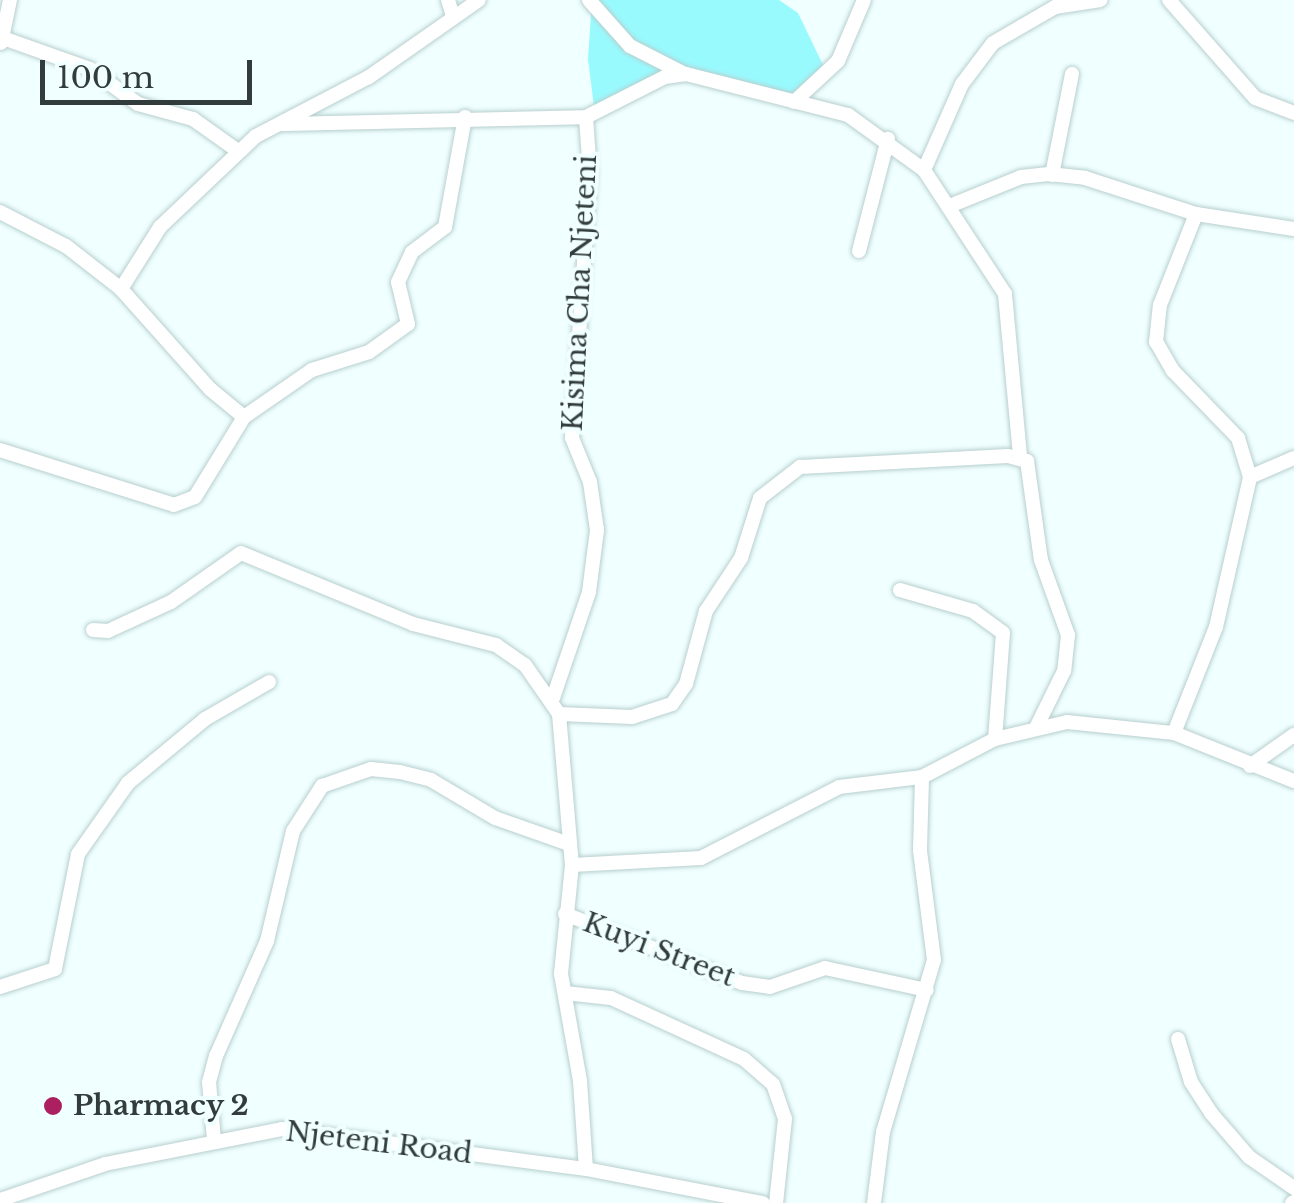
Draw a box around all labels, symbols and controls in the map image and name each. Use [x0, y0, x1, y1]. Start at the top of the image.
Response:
scale bar [45, 40, 258, 102]
text: 100 m [57, 59, 154, 96]
street label: Kisima Cha Njeteni [556, 154, 604, 432]
street label: Kuyi Street [578, 906, 740, 994]
place label: Pharmacy 2 [73, 1089, 250, 1123]
marker: Pharmacy 2 [42, 1095, 64, 1117]
street label: Njeteni Road [284, 1115, 474, 1171]

